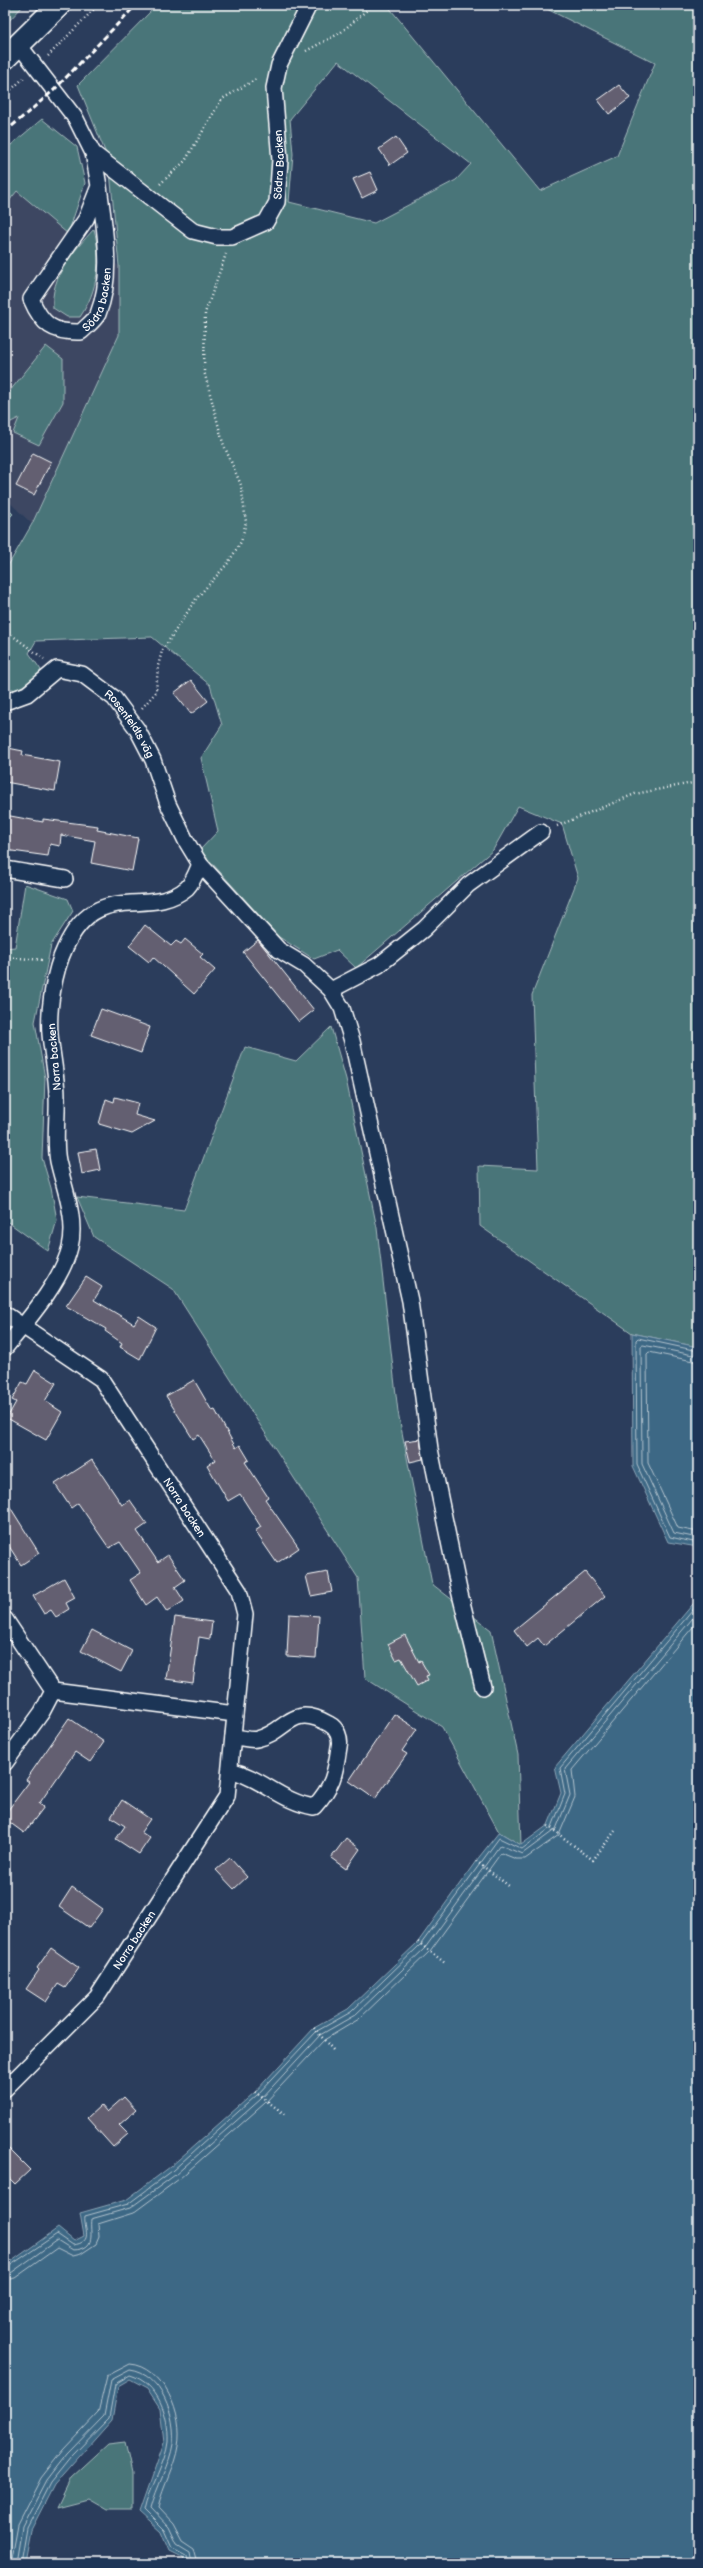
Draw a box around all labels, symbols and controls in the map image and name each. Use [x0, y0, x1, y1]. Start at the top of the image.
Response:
street label: Södra Backen [271, 129, 287, 200]
street label: Södra backen [80, 267, 114, 335]
street label: Rosenfeldts väg [102, 687, 157, 760]
street label: Norra backen [45, 1023, 64, 1091]
street label: Norra backen [160, 1476, 208, 1539]
street label: Norra backen [111, 1908, 158, 1972]

